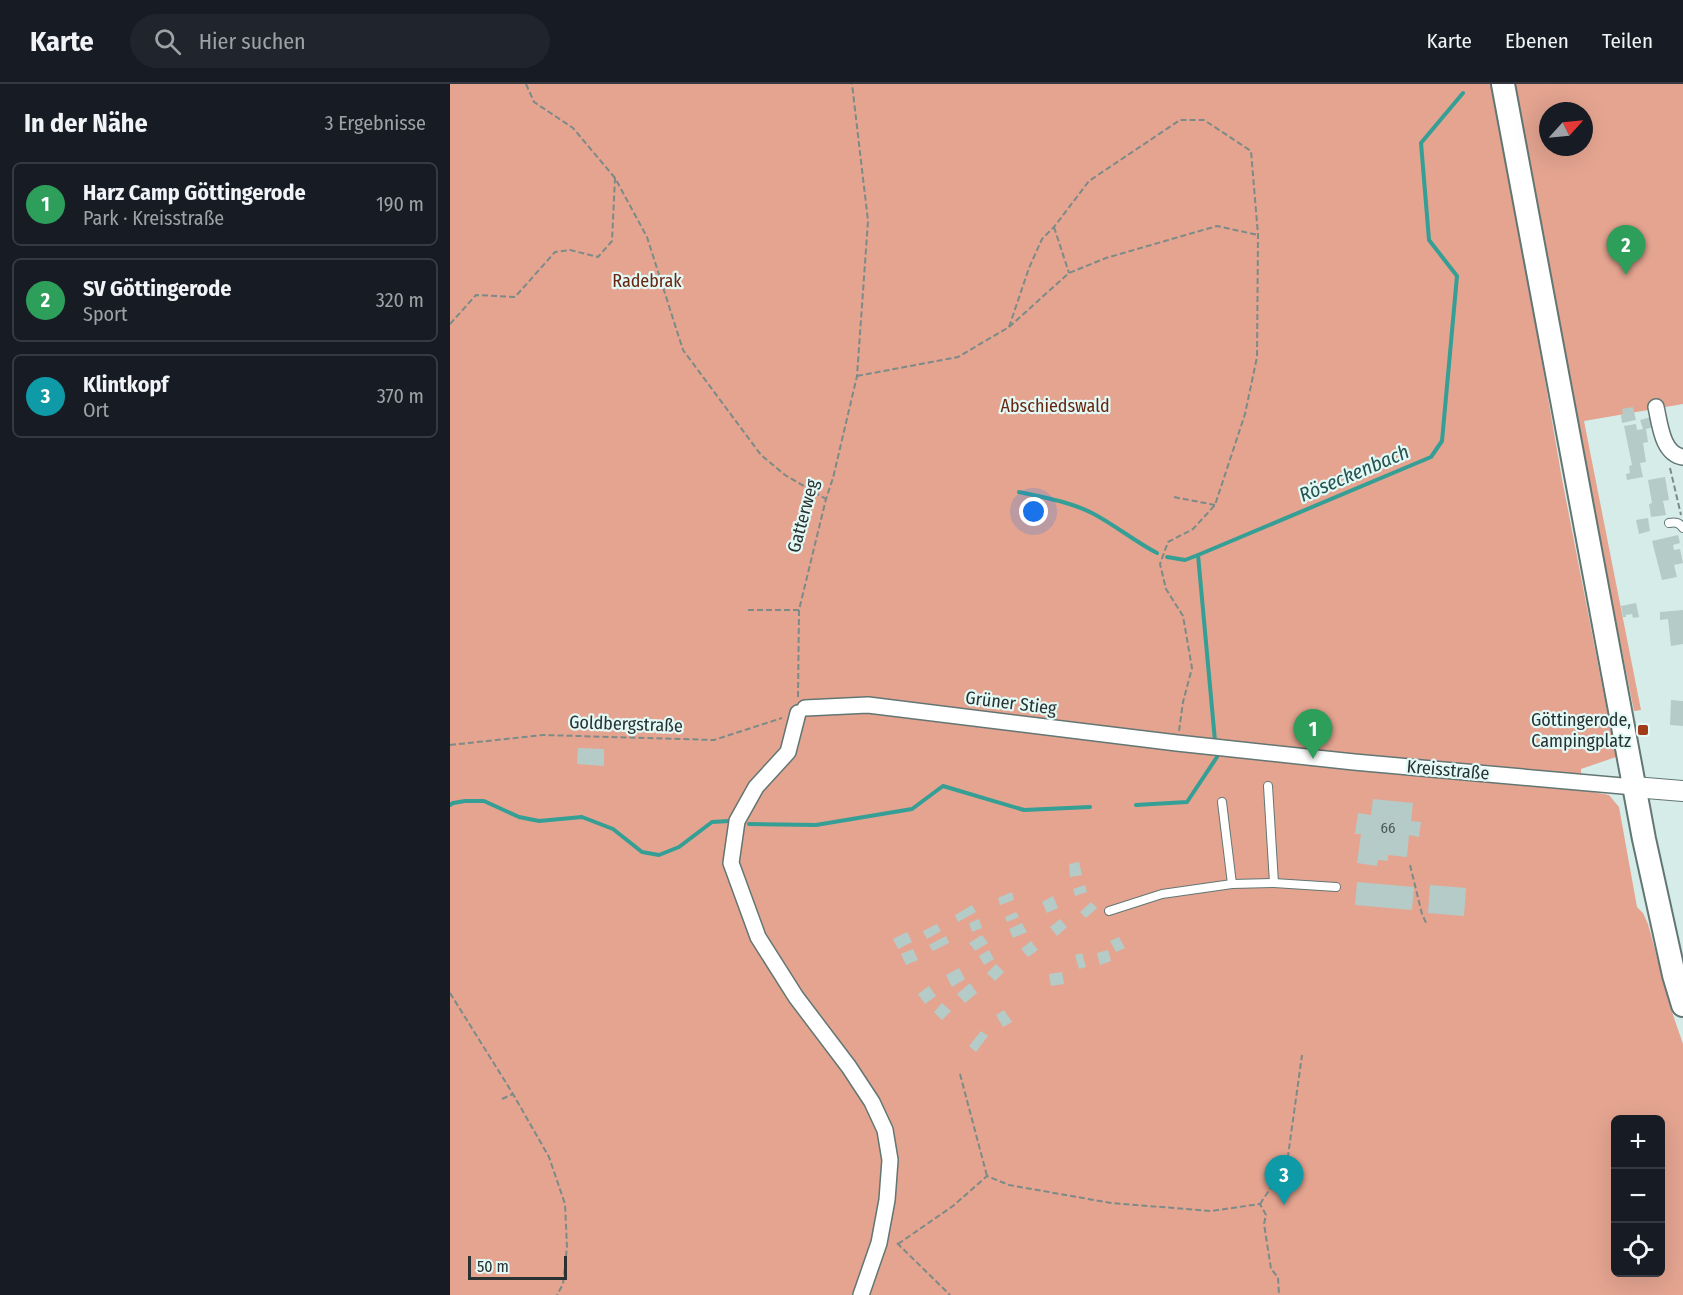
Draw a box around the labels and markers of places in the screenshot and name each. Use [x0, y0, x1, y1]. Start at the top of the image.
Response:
pin: 2 [1606, 226, 1646, 275]
place label: Göttingerode, Campingplatz [1531, 709, 1631, 752]
pin: 1 [1294, 710, 1332, 759]
marker: Göttingerode, Campingplatz [1636, 723, 1650, 737]
pin: 3 [1264, 1156, 1304, 1205]

